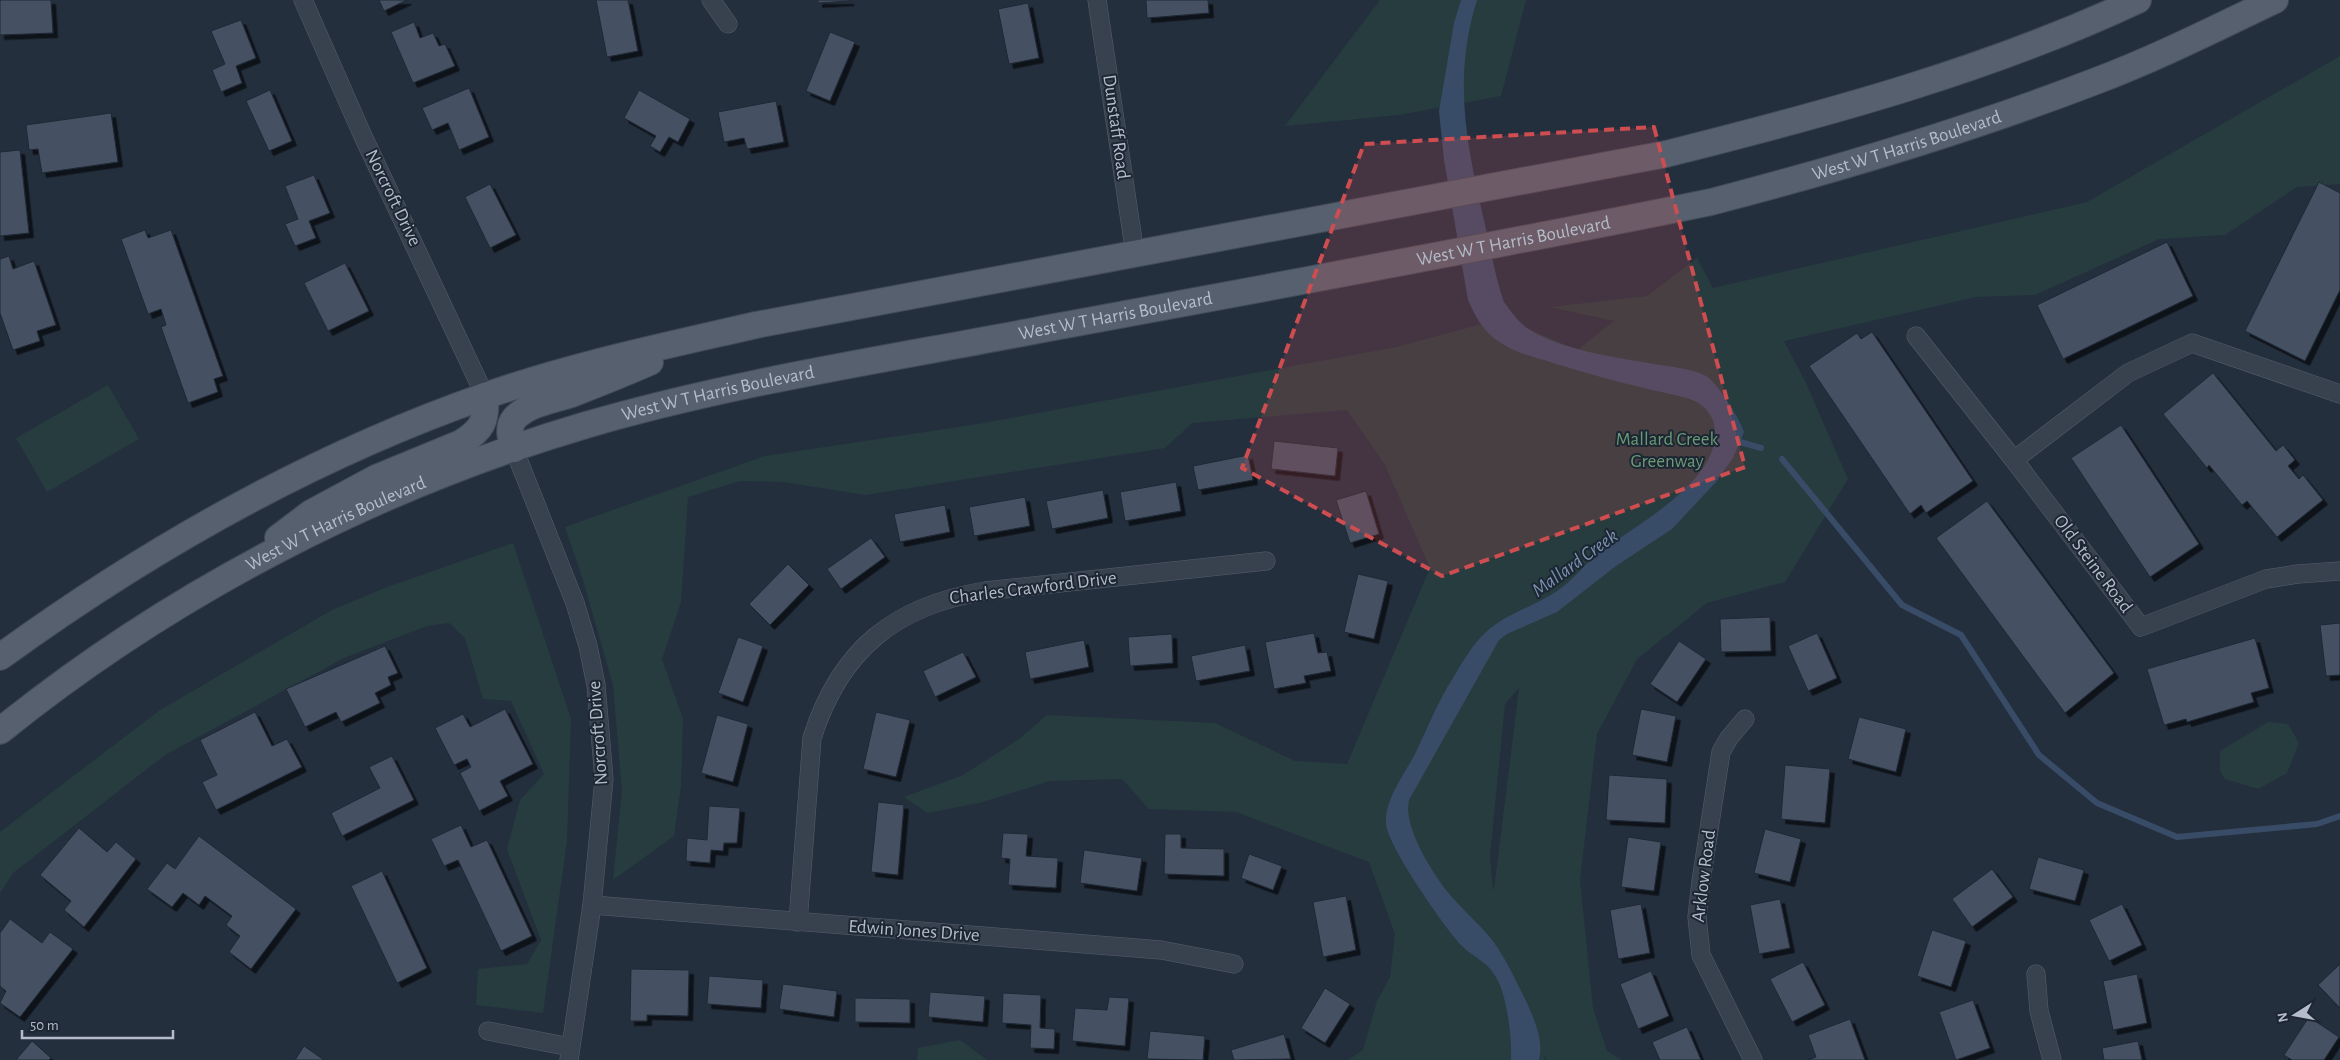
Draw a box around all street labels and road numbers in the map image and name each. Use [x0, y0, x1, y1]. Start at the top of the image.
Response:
street label: Dunstaff Road [1099, 73, 1133, 181]
street label: West W T Harris Boulevard [1810, 107, 2004, 184]
street label: Norcroft Drive [362, 147, 424, 249]
street label: West W T Harris Boulevard [1415, 213, 1612, 269]
street label: West W T Harris Boulevard [1017, 288, 1214, 343]
street label: West W T Harris Boulevard [620, 362, 816, 424]
street label: West W T Harris Boulevard [243, 473, 429, 574]
street label: Old Steine Road [2050, 511, 2136, 617]
street label: Charles Crawford Drive [948, 568, 1118, 608]
street label: Norcroft Drive [585, 680, 611, 786]
street label: Arklow Road [1689, 828, 1719, 923]
street label: Edwin Jones Drive [848, 917, 980, 945]

